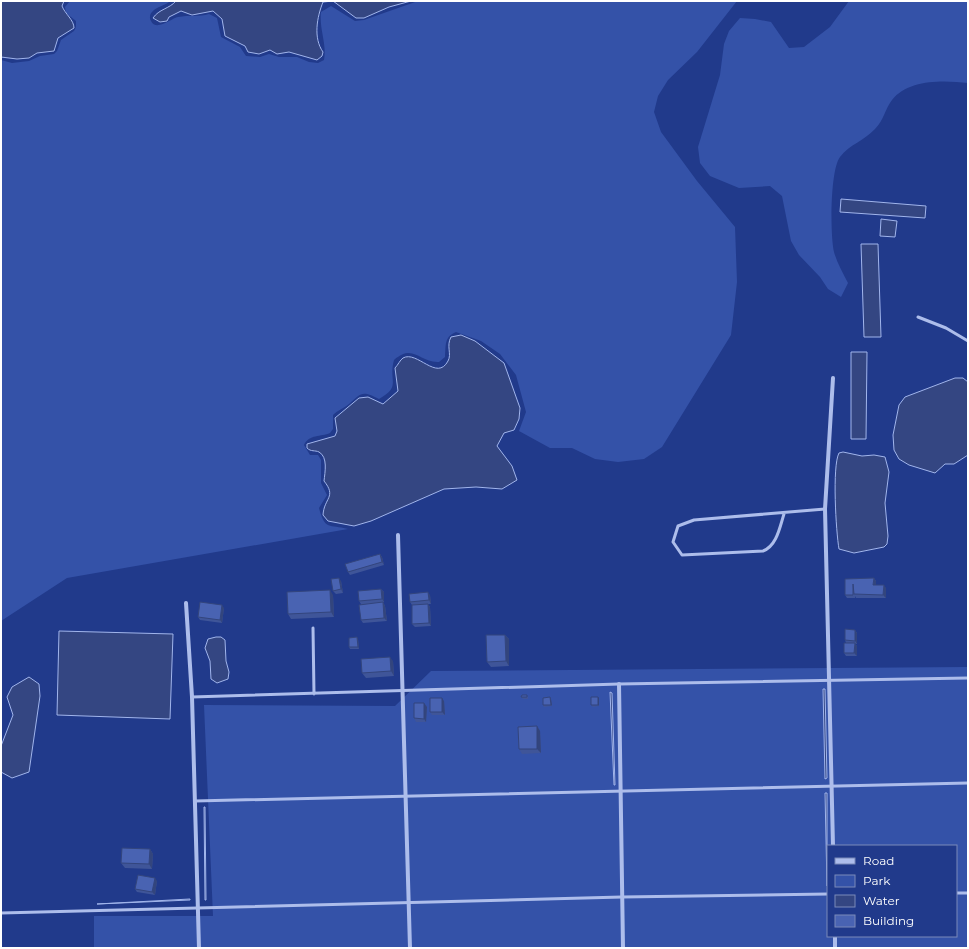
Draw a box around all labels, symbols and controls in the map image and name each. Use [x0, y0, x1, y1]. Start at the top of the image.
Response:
legend [827, 845, 957, 937]
text: Road [863, 853, 894, 868]
text: Park [863, 873, 891, 888]
text: Water [863, 893, 900, 908]
text: Building [863, 913, 914, 928]

